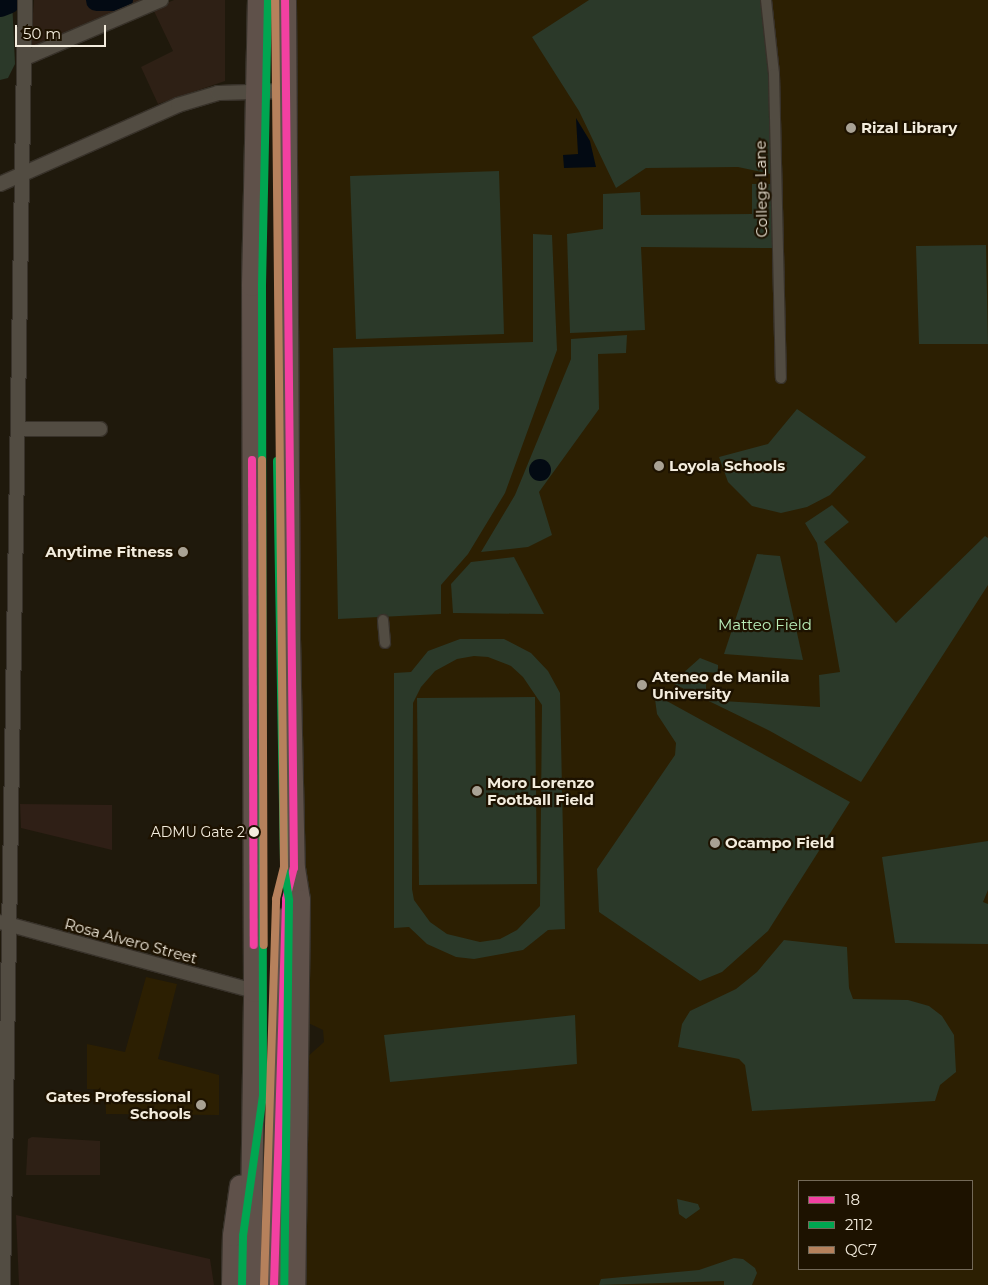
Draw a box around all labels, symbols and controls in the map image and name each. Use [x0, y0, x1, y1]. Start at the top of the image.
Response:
scale bar [18, 15, 109, 47]
text: 50 m [23, 24, 61, 43]
place label: Rizal Library [861, 119, 957, 137]
marker: Rizal Library [845, 122, 857, 134]
street label: College Lane [751, 140, 771, 238]
place label: Loyola Schools [669, 457, 785, 475]
marker: Loyola Schools [653, 460, 665, 472]
place label: Anytime Fitness [45, 543, 173, 561]
marker: Anytime Fitness [177, 546, 189, 558]
park label: Matteo Field [718, 616, 812, 634]
place label: Ateneo de Manila University [652, 667, 789, 702]
marker: Ateneo de Manila University [636, 679, 648, 691]
place label: Moro Lorenzo Football Field [487, 773, 594, 808]
marker: Moro Lorenzo Football Field [471, 785, 483, 797]
place label: ADMU Gate 2 [151, 824, 245, 840]
marker: ADMU Gate 2 [249, 827, 259, 837]
place label: Ocampo Field [725, 834, 834, 852]
marker: Ocampo Field [709, 837, 721, 849]
street label: Rosa Alvero Street [63, 915, 199, 967]
place label: Gates Professional Schools [46, 1087, 191, 1122]
marker: Gates Professional Schools [195, 1099, 207, 1111]
legend [798, 1180, 973, 1270]
text: 18 [845, 1190, 860, 1209]
text: 2112 [845, 1215, 873, 1234]
text: QC7 [845, 1240, 877, 1259]

